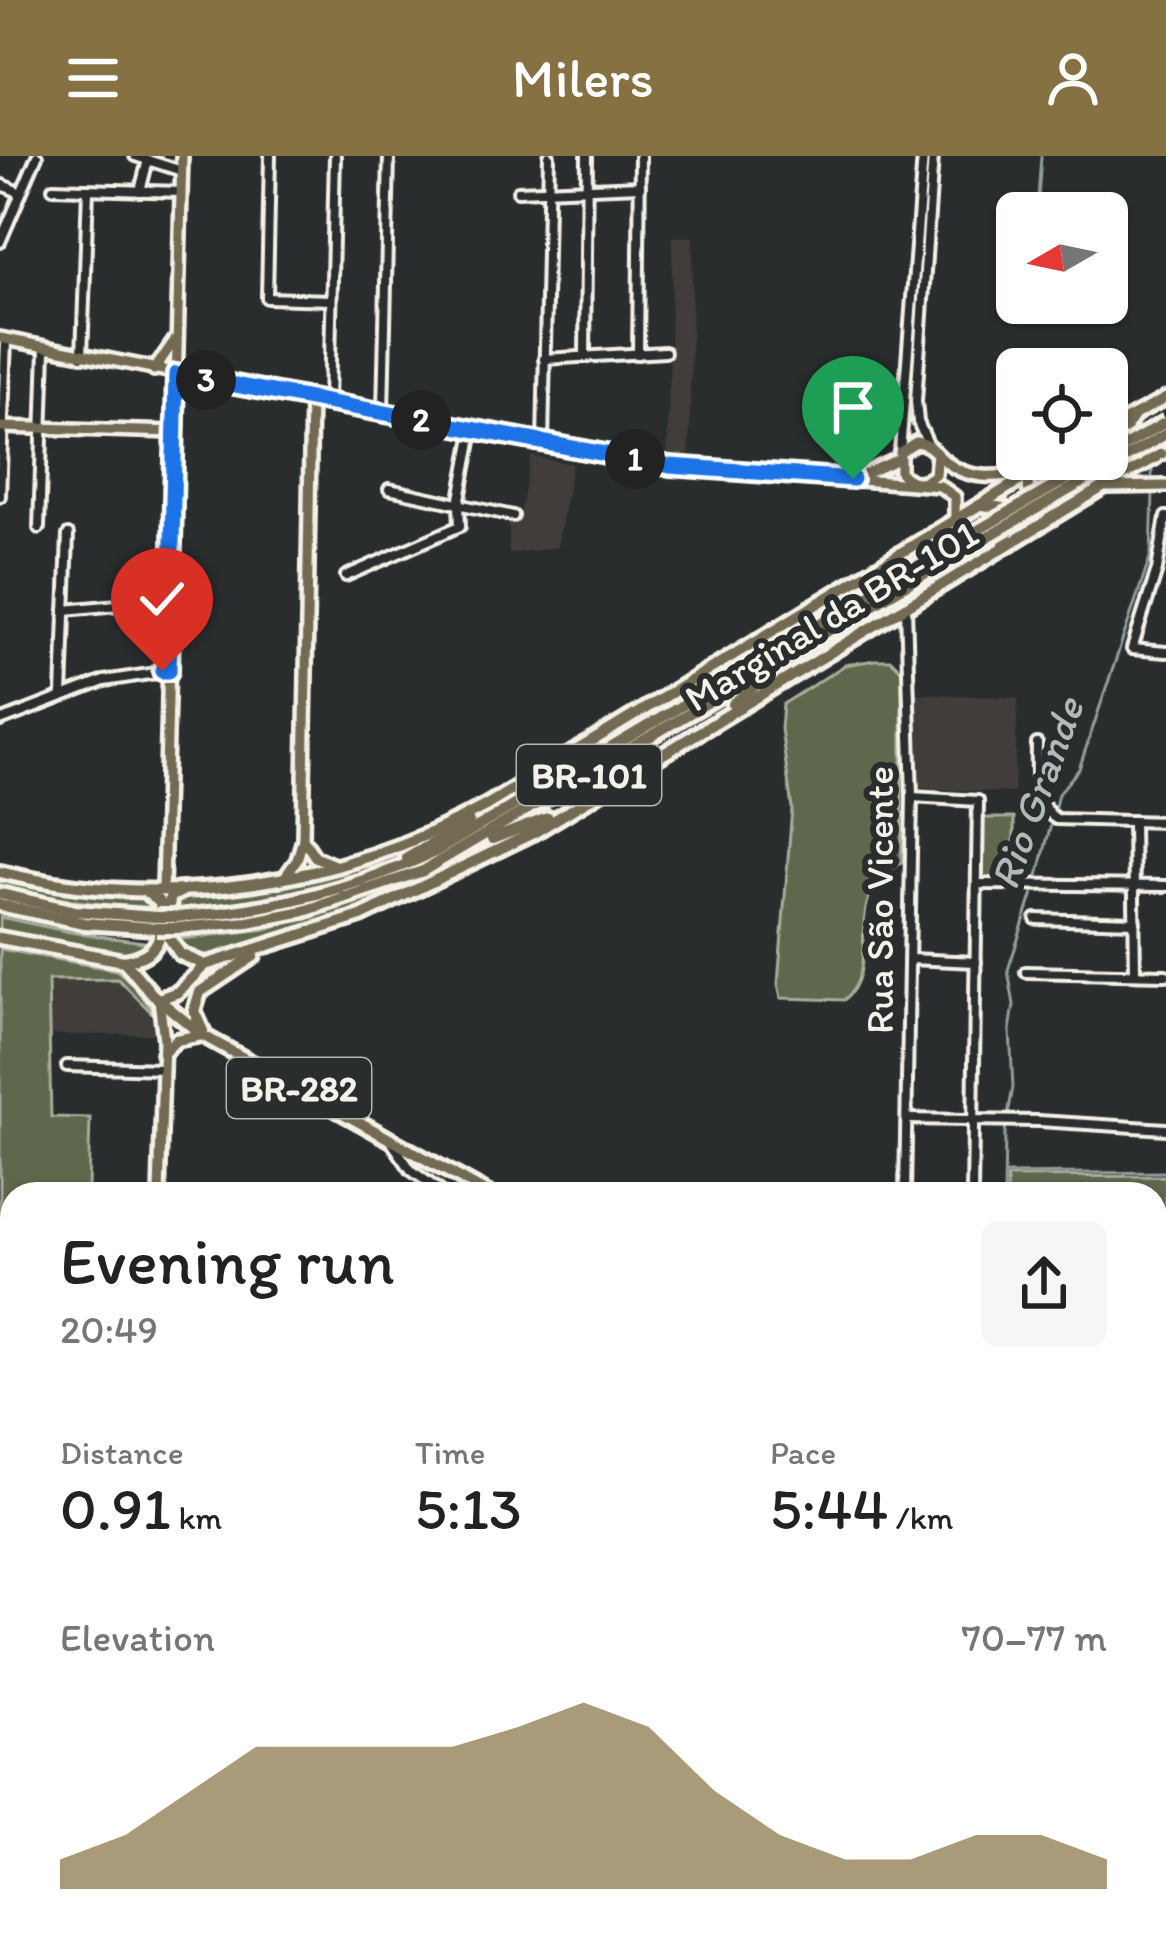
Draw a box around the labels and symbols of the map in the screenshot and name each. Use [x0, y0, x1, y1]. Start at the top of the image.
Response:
north arrow [996, 192, 1128, 324]
pin: 3 [176, 350, 236, 410]
pin [802, 356, 904, 479]
pin: 2 [391, 390, 451, 450]
pin: 1 [605, 429, 665, 489]
street label: Marginal da BR-101 [676, 509, 986, 721]
pin [111, 548, 213, 671]
water label: Rio Grande [978, 689, 1095, 896]
road number: BR-101 [517, 745, 661, 805]
street label: Rua São Vicente [856, 766, 903, 1034]
road number: BR-282 [227, 1058, 371, 1118]

